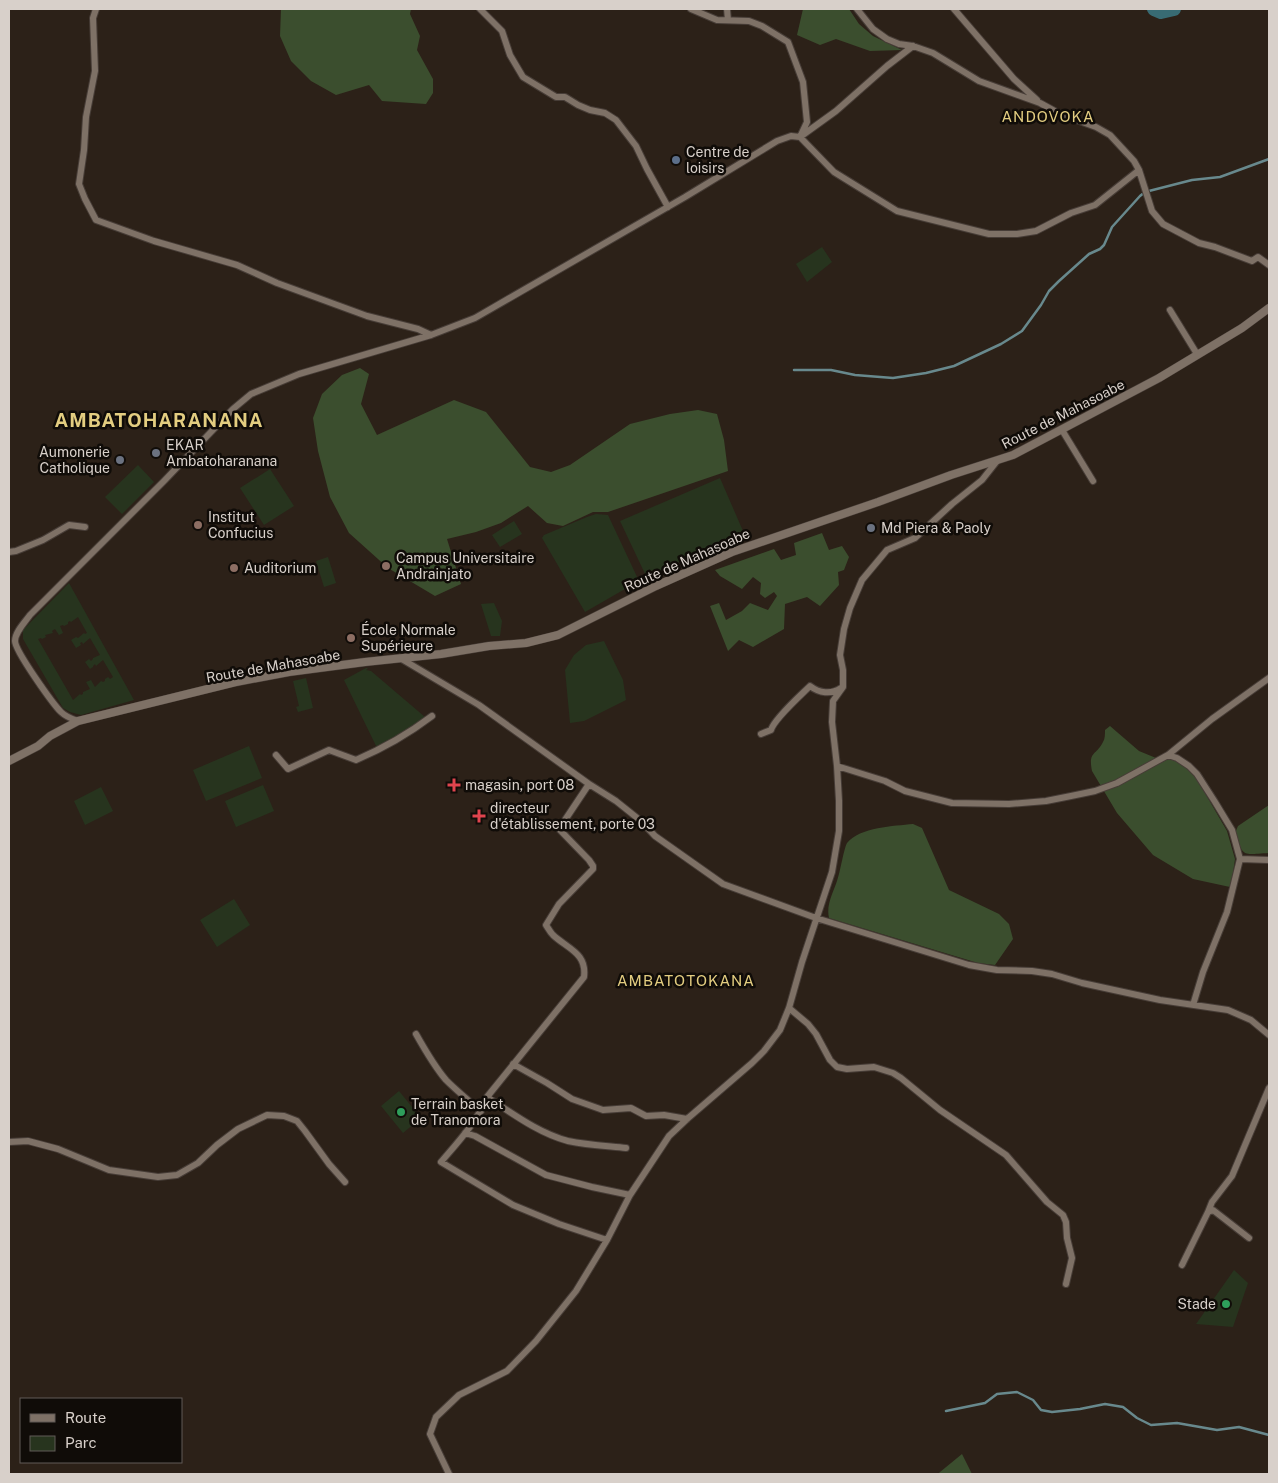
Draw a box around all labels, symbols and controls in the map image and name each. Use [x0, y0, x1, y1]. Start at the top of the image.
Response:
district label: ANDOVOKA [1001, 108, 1095, 125]
place label: Centre de loisirs [686, 144, 750, 176]
marker: Centre de loisirs [670, 154, 682, 166]
street label: Route de Mahasoabe [999, 376, 1127, 452]
district label: AMBATOHARANANA [54, 409, 264, 431]
place label: EKAR Ambatoharanana [166, 437, 277, 469]
place label: Aumonerie Catholique [39, 444, 110, 476]
marker: EKAR Ambatoharanana [150, 447, 162, 459]
marker: Aumonerie Catholique [114, 454, 126, 466]
place label: Institut Confucius [208, 509, 273, 541]
marker: Institut Confucius [192, 519, 204, 531]
place label: Md Piera & Paoly [881, 520, 991, 536]
marker: Md Piera & Paoly [865, 522, 877, 534]
street label: Route de Mahasoabe [622, 525, 752, 595]
place label: Campus Universitaire Andrainjato [396, 550, 535, 582]
place label: Auditorium [244, 560, 316, 576]
marker: Campus Universitaire Andrainjato [380, 560, 392, 572]
marker: Auditorium [228, 562, 240, 574]
place label: École Normale Supérieure [361, 621, 456, 654]
marker: École Normale Supérieure [345, 632, 357, 644]
street label: Route de Mahasoabe [205, 646, 341, 686]
place label: magasin, port 08 [465, 777, 574, 793]
marker: magasin, port 08 [447, 778, 461, 792]
place label: directeur d'établissement, porte 03 [490, 800, 655, 832]
marker: directeur d'établissement, porte 03 [472, 809, 486, 823]
district label: AMBATOTOKANA [617, 972, 755, 989]
place label: Terrain basket de Tranomora [411, 1096, 503, 1128]
marker: Terrain basket de Tranomora [395, 1106, 407, 1118]
place label: Stade [1177, 1296, 1216, 1312]
marker: Stade [1220, 1298, 1232, 1310]
legend [20, 1398, 182, 1463]
text: Route [65, 1409, 106, 1426]
text: Parc [65, 1434, 97, 1451]

